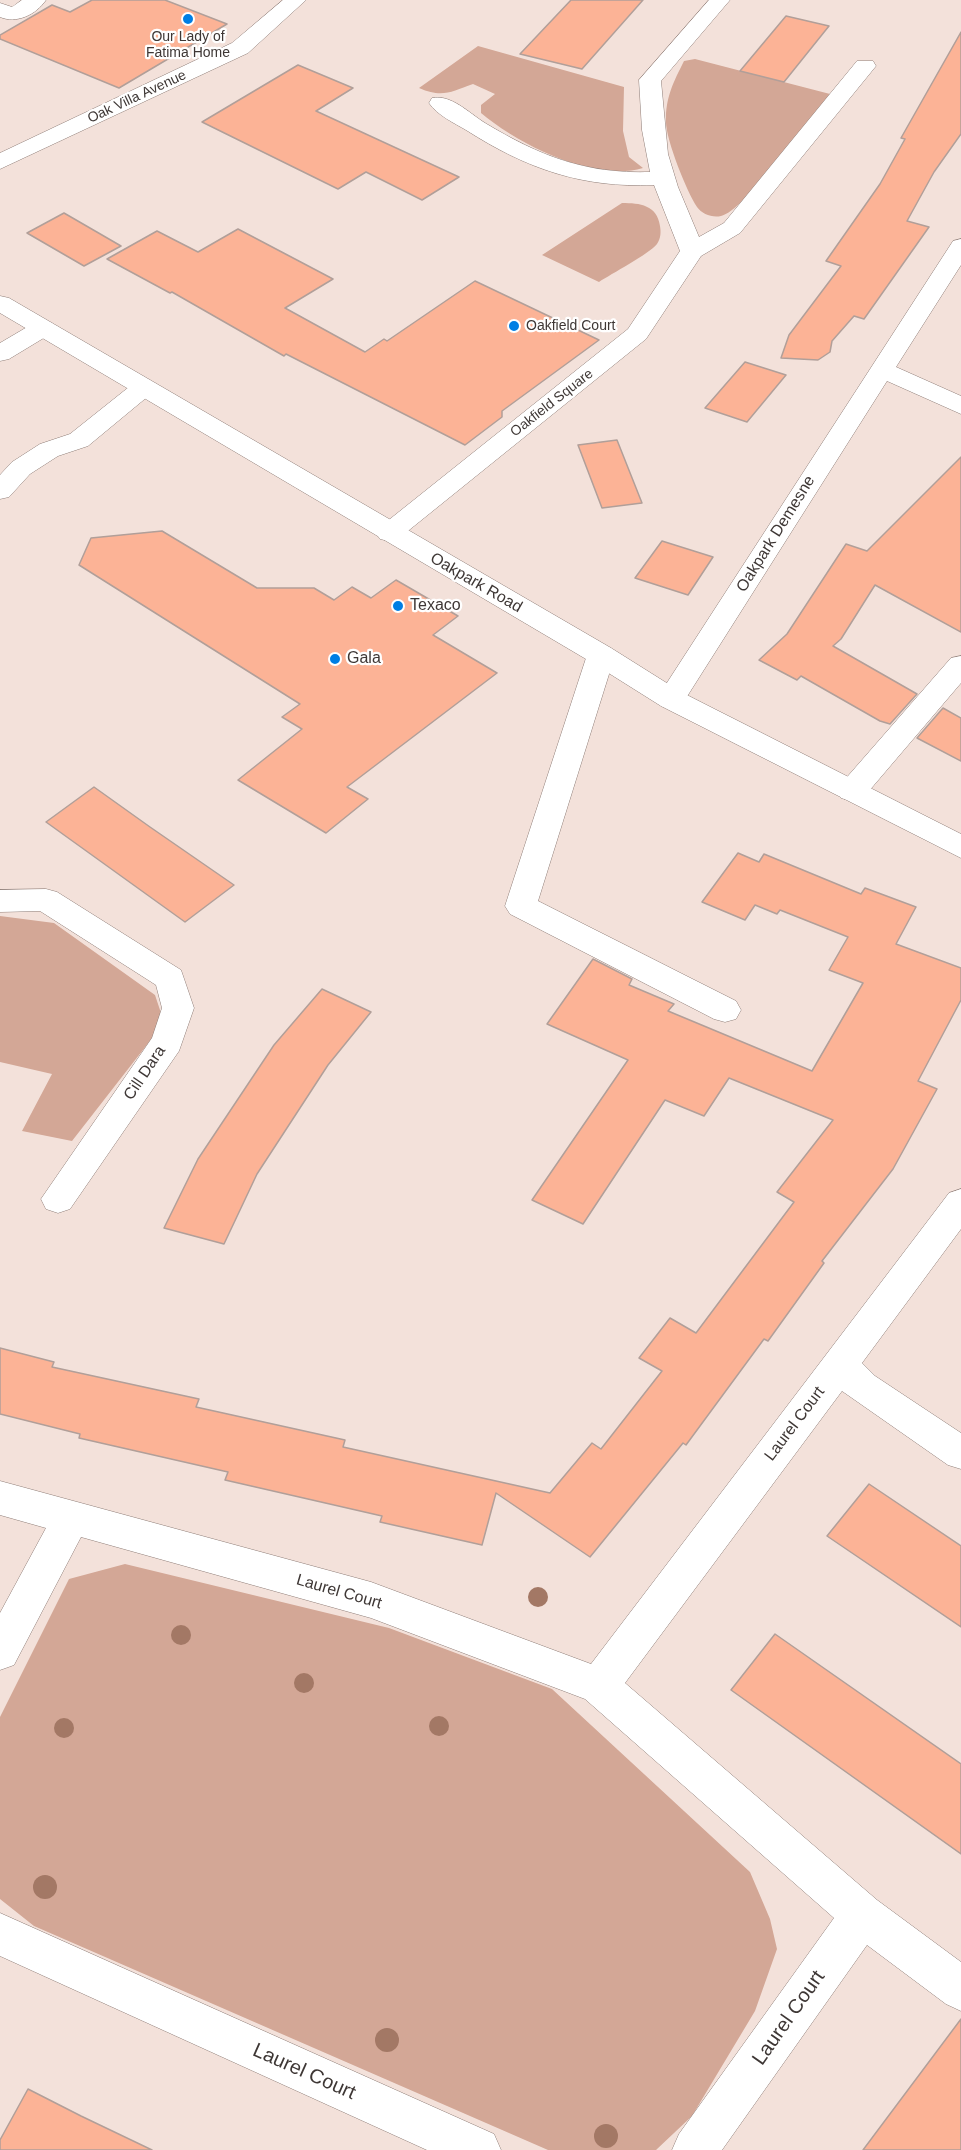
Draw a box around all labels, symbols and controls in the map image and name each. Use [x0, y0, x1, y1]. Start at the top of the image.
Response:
marker: Our Lady of Fatima Home [181, 12, 195, 26]
place label: Our Lady of Fatima Home [146, 29, 230, 62]
street label: Oak Villa Avenue [85, 67, 189, 127]
place label: Oakfield Court [526, 318, 615, 334]
marker: Oakfield Court [507, 319, 521, 333]
street label: Oakfield Square [507, 365, 597, 441]
street label: Oakpark Demesne [733, 472, 819, 596]
street label: Oakpark Road [427, 549, 525, 617]
place label: Texaco [410, 596, 461, 616]
marker: Texaco [391, 599, 405, 613]
place label: Gala [347, 649, 381, 669]
marker: Gala [328, 652, 342, 666]
street label: Cill Dara [120, 1042, 170, 1104]
street label: Laurel Court [761, 1383, 829, 1465]
street label: Laurel Court [294, 1571, 384, 1613]
street label: Laurel Court [748, 1966, 830, 2070]
street label: Laurel Court [249, 2039, 359, 2105]

